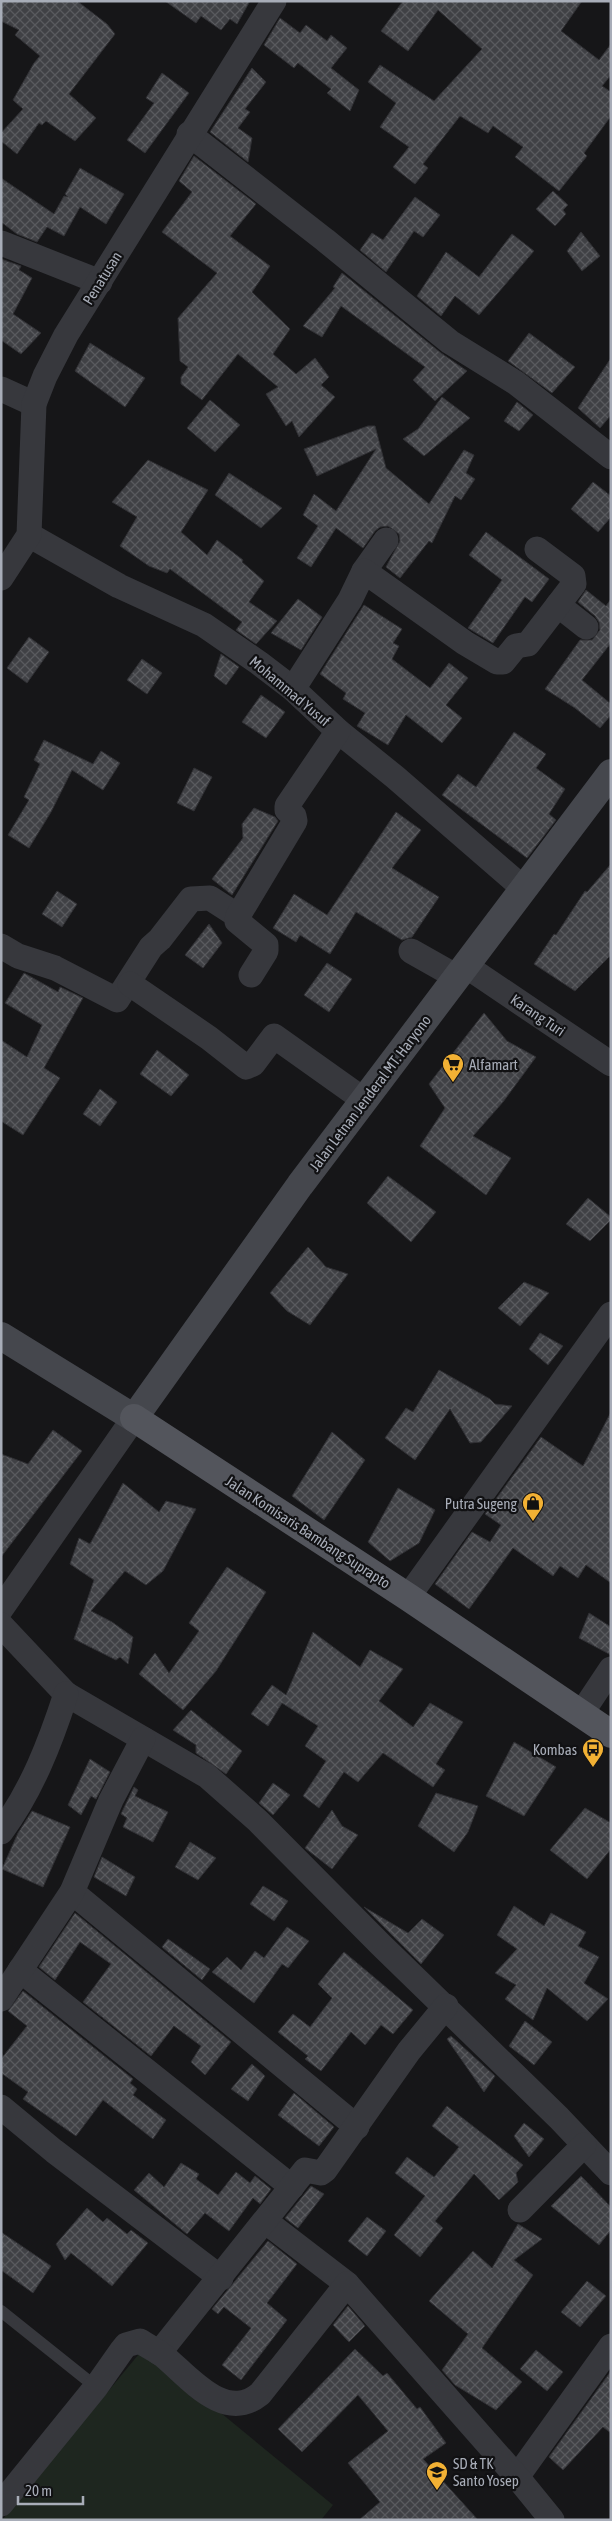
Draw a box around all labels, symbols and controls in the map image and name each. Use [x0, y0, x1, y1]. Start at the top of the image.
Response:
street label: Penatusan [79, 248, 125, 308]
street label: Mohammad Yusuf [246, 652, 334, 730]
street label: Karang Turi [508, 991, 568, 1039]
street label: Jalan Letnan Jenderal MT. Haryono [306, 1012, 434, 1174]
supermarket icon: Alfamart [441, 1052, 465, 1083]
place label: Alfamart [469, 1056, 518, 1073]
street label: Jalan Komisaris Bambang Suprapto [223, 1472, 393, 1592]
shop icon: Putra Sugeng [521, 1491, 545, 1522]
place label: Putra Sugeng [445, 1495, 518, 1512]
bus stop icon: Kombas [581, 1737, 605, 1768]
place label: Kombas [533, 1741, 577, 1758]
place label: SD & TK Santo Yosep [453, 2455, 519, 2489]
school or university icon: SD & TK Santo Yosep [425, 2460, 449, 2491]
scale bar [18, 2474, 82, 2506]
text: 20 m [25, 2482, 52, 2499]

